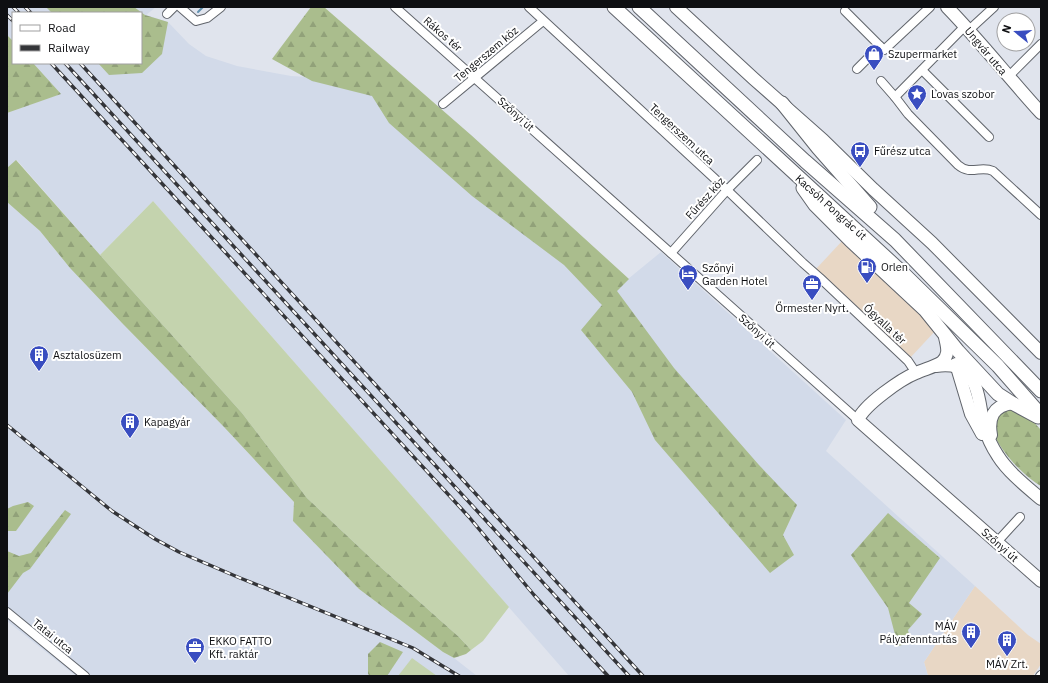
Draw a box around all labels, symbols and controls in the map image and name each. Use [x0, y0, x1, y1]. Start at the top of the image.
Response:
legend [12, 12, 142, 64]
north arrow [996, 12, 1036, 52]
street label: Rákos tér [421, 13, 465, 55]
text: Road [48, 20, 76, 35]
street label: Tengerszem köz [451, 23, 521, 85]
text: N [999, 23, 1014, 35]
street label: Ungvár utca [962, 24, 1010, 78]
text: Railway [48, 40, 90, 55]
shop icon: Szupermarket [863, 43, 885, 71]
place label: Szupermarket [888, 47, 957, 61]
place icon: Lovas szobor [906, 83, 928, 111]
place label: Lovas szobor [931, 87, 995, 101]
street label: Szőnyi út [495, 94, 537, 134]
street label: Tengerszem utca [647, 100, 717, 168]
bus stop icon: Fűrész utca [849, 140, 871, 168]
place label: Fűrész utca [874, 144, 931, 158]
street label: Kacsóh Pongrác út [792, 171, 870, 243]
street label: Fűrész köz [682, 174, 728, 222]
fuel station icon: Orlen [856, 256, 878, 284]
place label: Orlen [881, 260, 908, 274]
place label: Szőnyi Garden Hotel [702, 261, 768, 288]
hotel icon: Szőnyi Garden Hotel [677, 263, 699, 291]
office icon: Őrmester Nyrt. [801, 273, 823, 301]
place label: Őrmester Nyrt. [775, 301, 849, 315]
street label: Ógyalla tér [861, 301, 909, 347]
street label: Szőnyi út [736, 311, 778, 351]
building icon: Asztalosüzem [28, 344, 50, 372]
place label: Asztalosüzem [53, 348, 122, 362]
building icon: Kapagyár [119, 411, 141, 439]
place label: Kapagyár [144, 415, 190, 429]
street label: Szőnyi út [979, 525, 1022, 565]
street label: Tatai utca [30, 615, 76, 657]
place label: MÁV Pályafenntartás [880, 619, 957, 646]
building icon: MÁV Pályafenntartás [960, 621, 982, 649]
building icon: MÁV Zrt. [996, 629, 1018, 657]
place label: EKKO FATTO Kft. raktár [209, 634, 272, 661]
office icon: EKKO FATTO Kft. raktár [184, 636, 206, 664]
place label: MÁV Zrt. [986, 657, 1028, 671]

